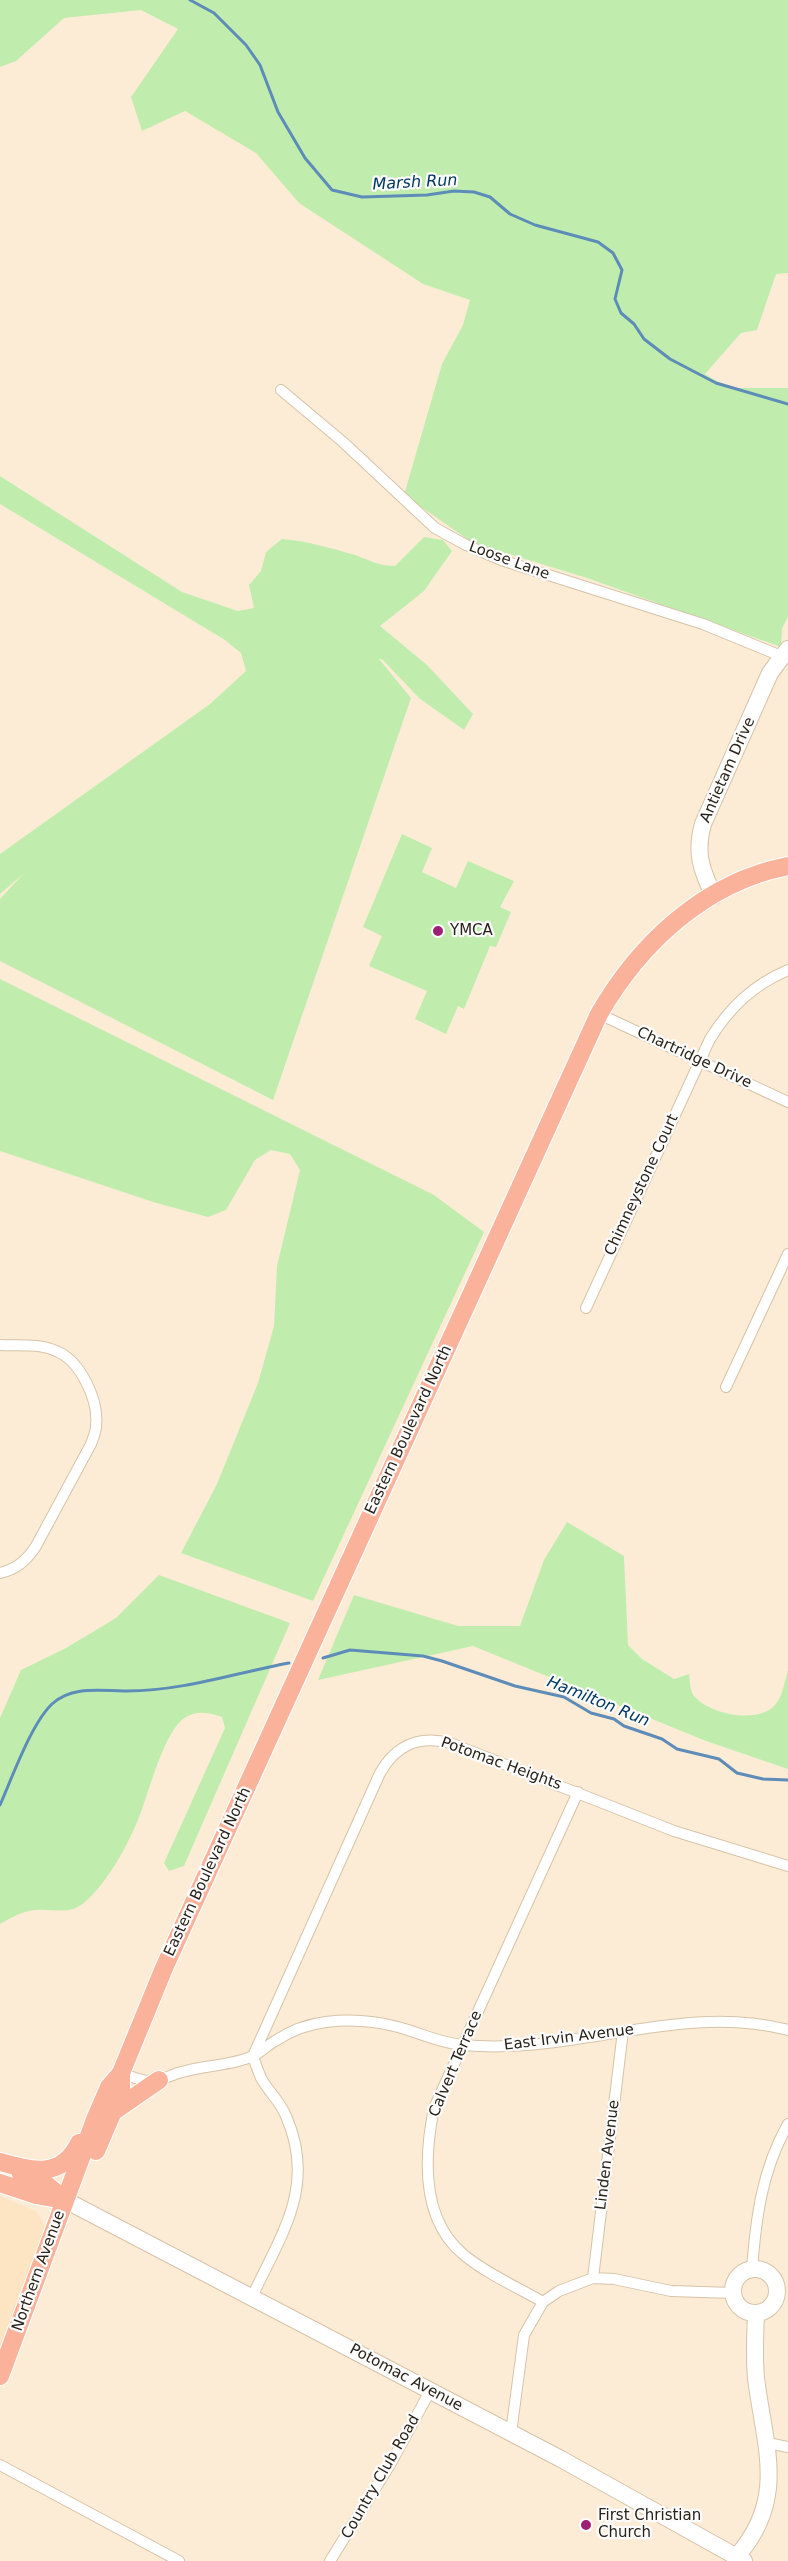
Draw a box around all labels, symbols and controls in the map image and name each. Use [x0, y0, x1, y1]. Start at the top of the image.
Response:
water label: Marsh Run [372, 171, 458, 195]
street label: Loose Lane [466, 538, 552, 584]
street label: Antietam Drive [697, 715, 759, 825]
place label: YMCA [450, 922, 493, 940]
marker: YMCA [431, 924, 445, 938]
street label: Chartridge Drive [634, 1024, 754, 1092]
street label: Chimneystone Court [601, 1111, 683, 1259]
street label: Eastern Boulevard North [362, 1343, 456, 1517]
water label: Hamilton Run [544, 1673, 652, 1731]
street label: Potomac Heights [438, 1734, 564, 1794]
street label: Eastern Boulevard North [161, 1785, 255, 1959]
street label: Calvert Terrace [426, 2008, 486, 2120]
street label: East Irvin Avenue [503, 2021, 635, 2055]
street label: Linden Avenue [592, 2099, 624, 2211]
street label: Northern Avenue [9, 2208, 69, 2334]
street label: Potomac Avenue [346, 2341, 466, 2415]
street label: Country Club Road [338, 2412, 424, 2542]
place label: First Christian Church [598, 2507, 701, 2542]
marker: First Christian Church [579, 2518, 593, 2532]

